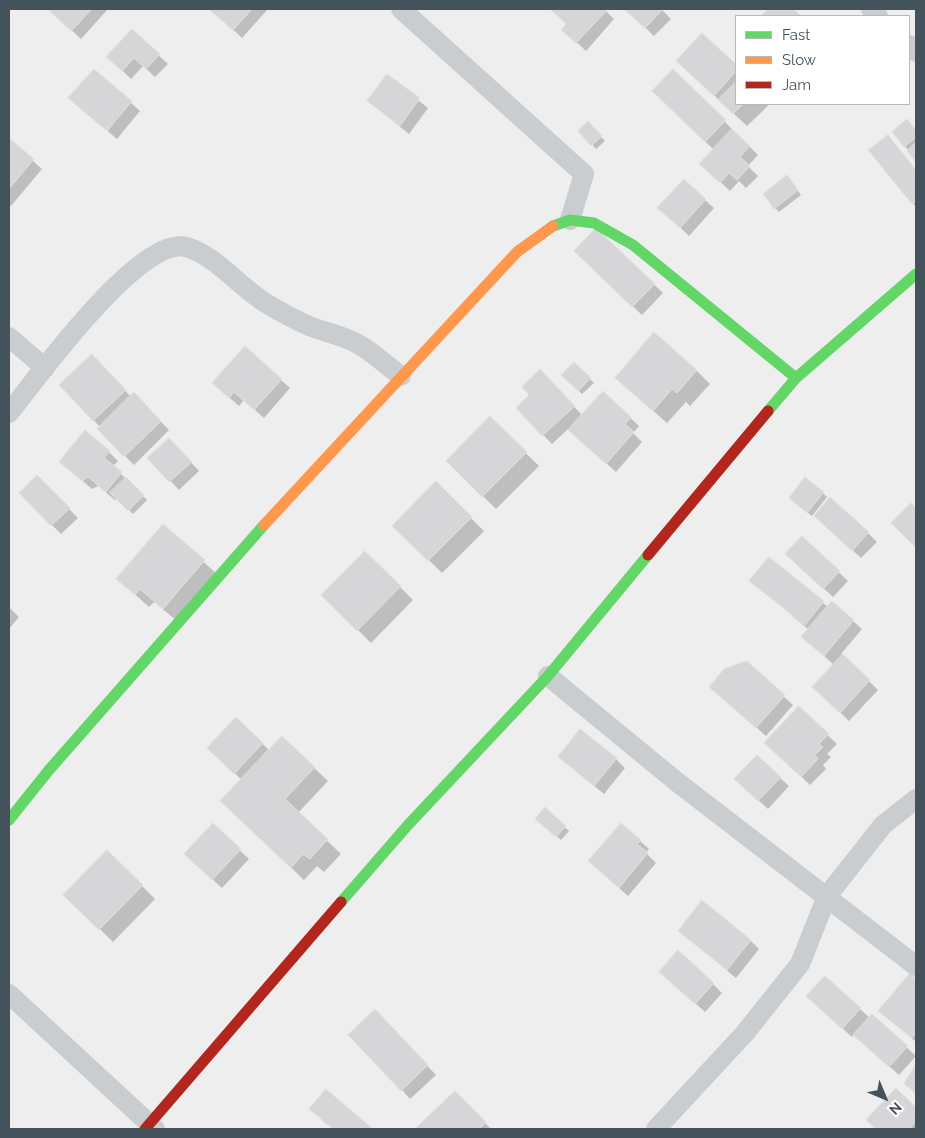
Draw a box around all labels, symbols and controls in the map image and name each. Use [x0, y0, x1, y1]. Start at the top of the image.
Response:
legend [735, 15, 910, 105]
text: Fast [782, 26, 810, 44]
text: Slow [782, 51, 816, 69]
text: Jam [782, 76, 811, 94]
north arrow [860, 1073, 910, 1123]
text: N [886, 1099, 905, 1118]

